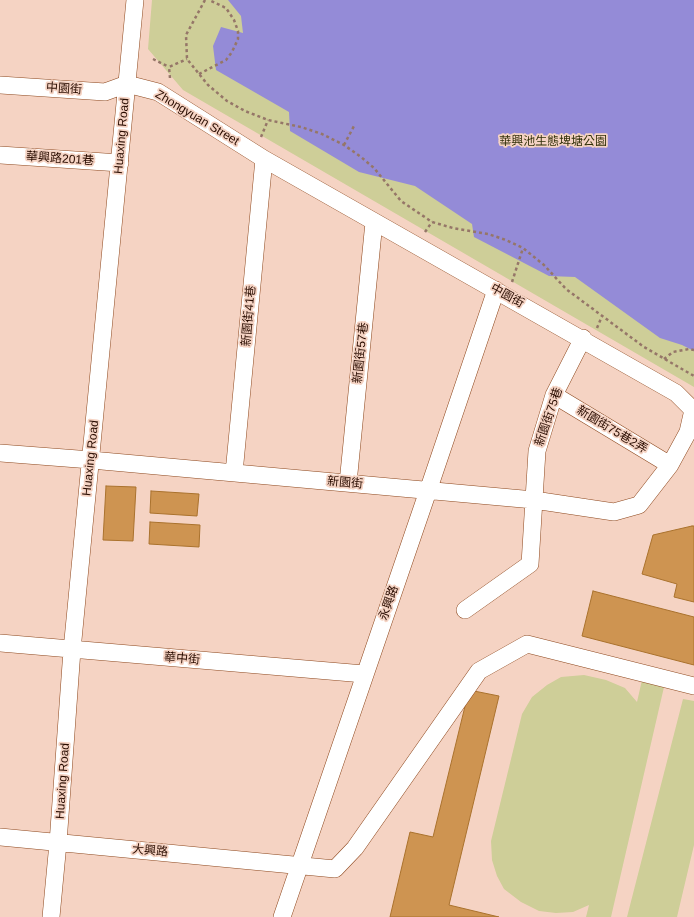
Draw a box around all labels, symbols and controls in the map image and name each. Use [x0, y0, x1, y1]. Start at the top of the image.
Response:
street label: 中園街 [46, 81, 82, 97]
street label: Zhongyuan Street [152, 87, 242, 149]
street label: Huaxing Road [112, 97, 132, 175]
park label: 華興池生態埤塘公園 [499, 135, 607, 149]
street label: 華興路201巷 [26, 149, 94, 169]
street label: 中園街 [488, 281, 526, 311]
street label: 新園街41巷 [239, 285, 259, 347]
street label: 新園街57巷 [351, 322, 371, 384]
street label: 新園街75巷 [532, 386, 566, 448]
street label: 新園街75巷2弄 [574, 403, 650, 457]
street label: Huaxing Road [80, 419, 102, 497]
street label: 新園街 [326, 474, 364, 492]
street label: 永興路 [376, 584, 402, 622]
street label: 華中街 [163, 650, 201, 668]
street label: Huaxing Road [53, 743, 73, 819]
street label: 大興路 [131, 842, 169, 860]

